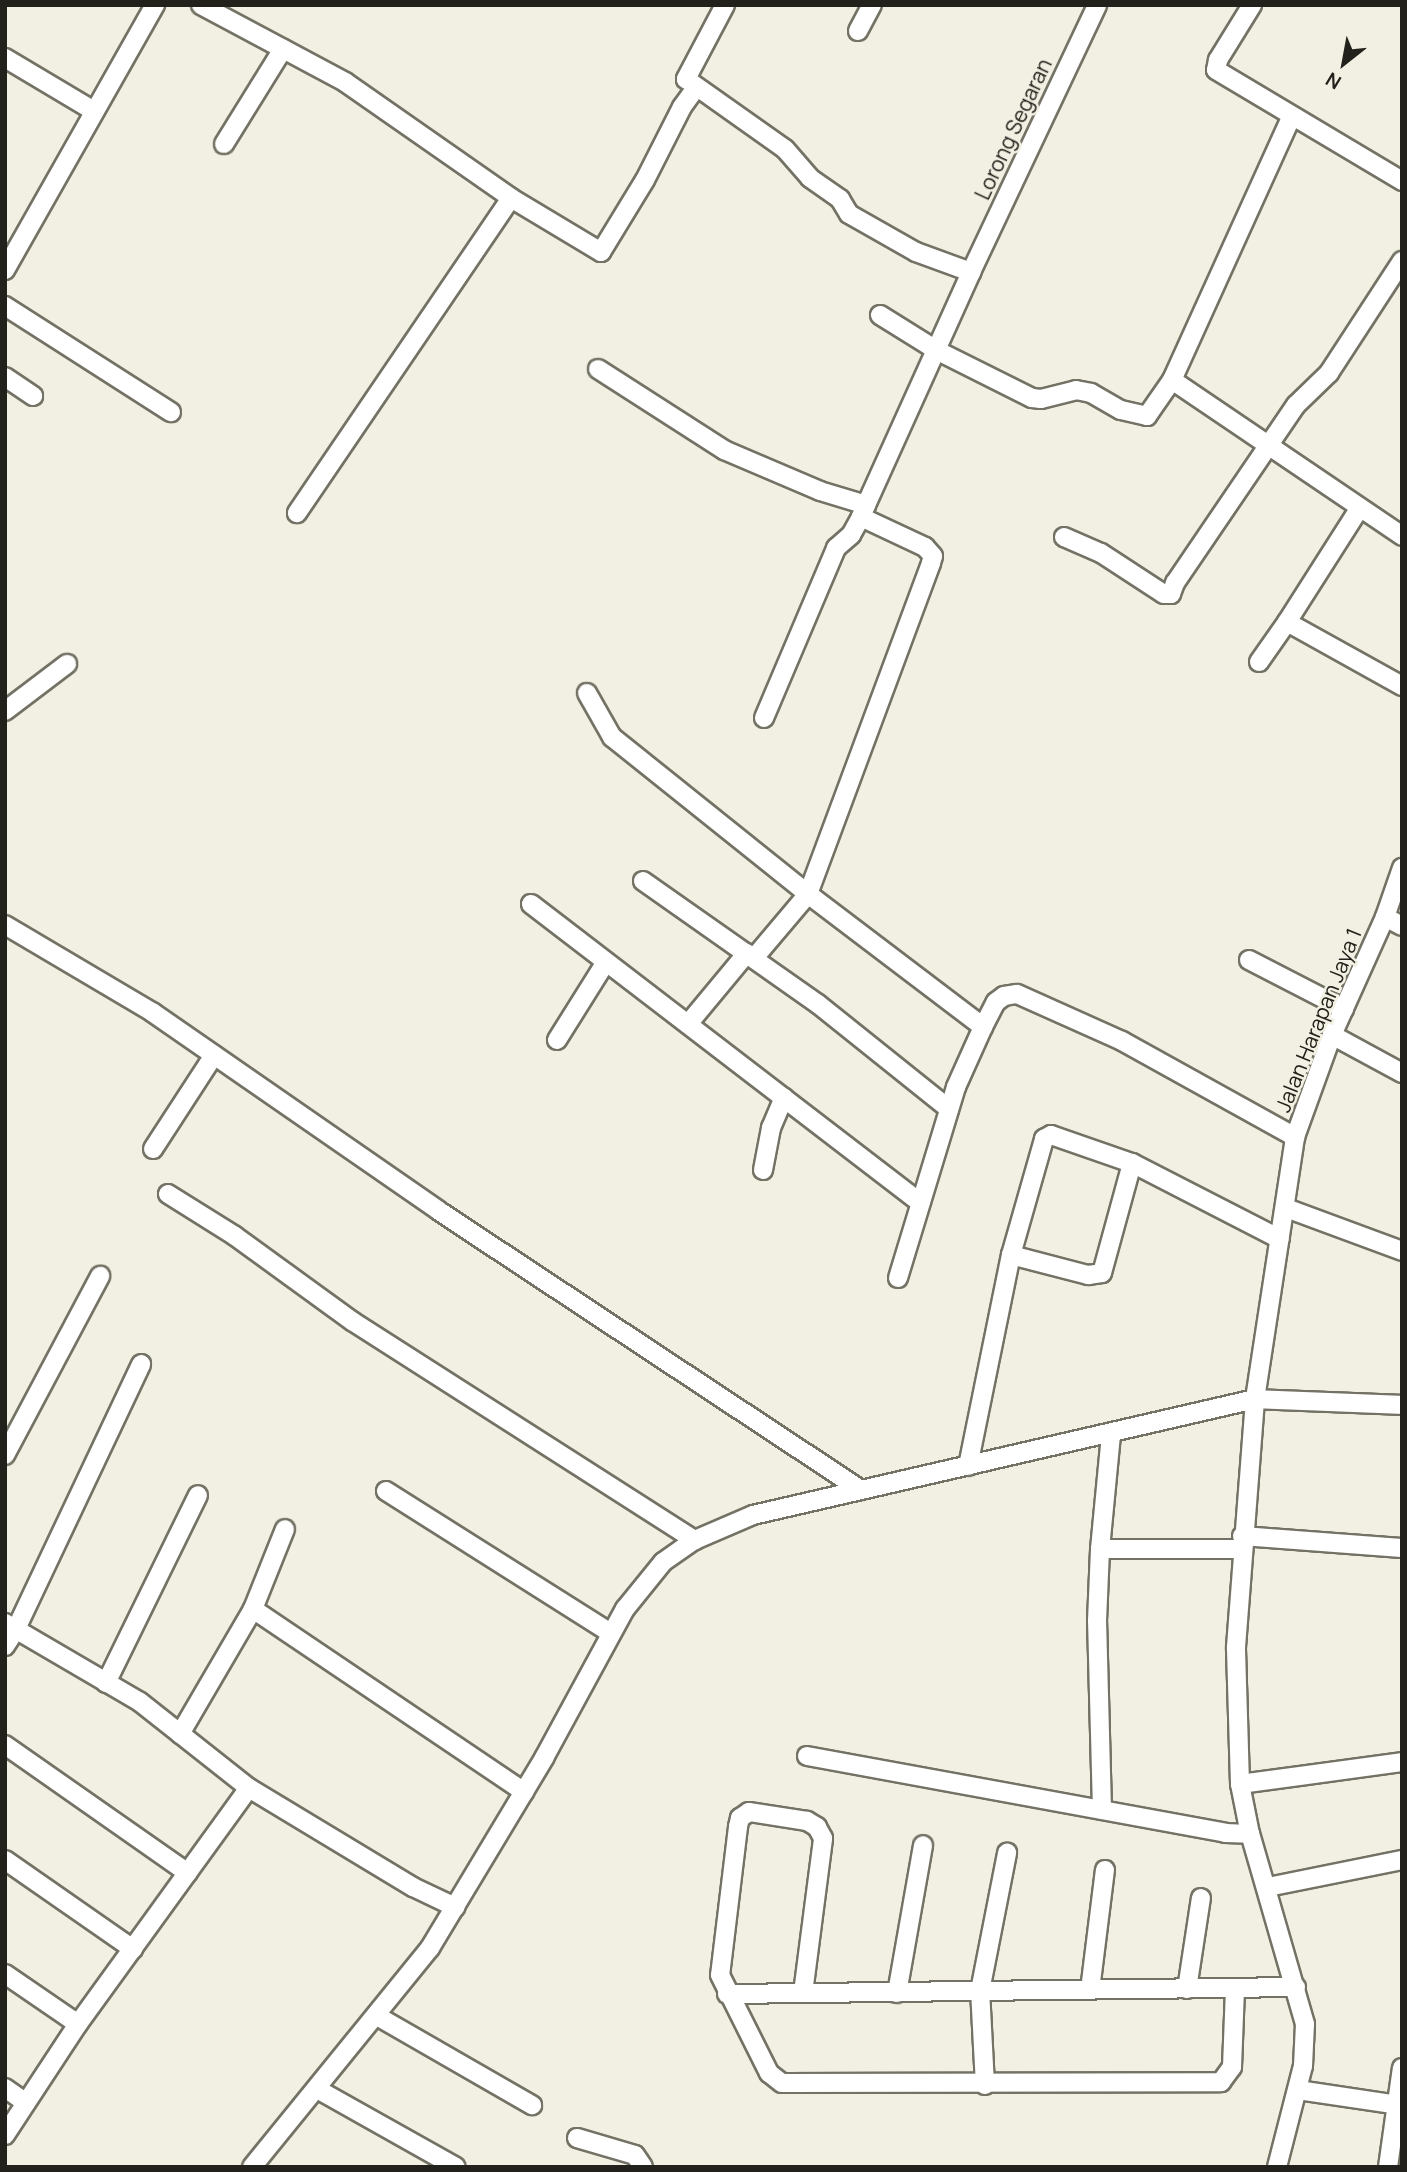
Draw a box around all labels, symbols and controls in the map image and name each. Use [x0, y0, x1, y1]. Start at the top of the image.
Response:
north arrow [1309, 28, 1379, 98]
street label: Lorong Segaran [969, 55, 1057, 203]
text: N [1321, 66, 1346, 96]
street label: Jalan Harapan Jaya 1 [1270, 925, 1366, 1115]

